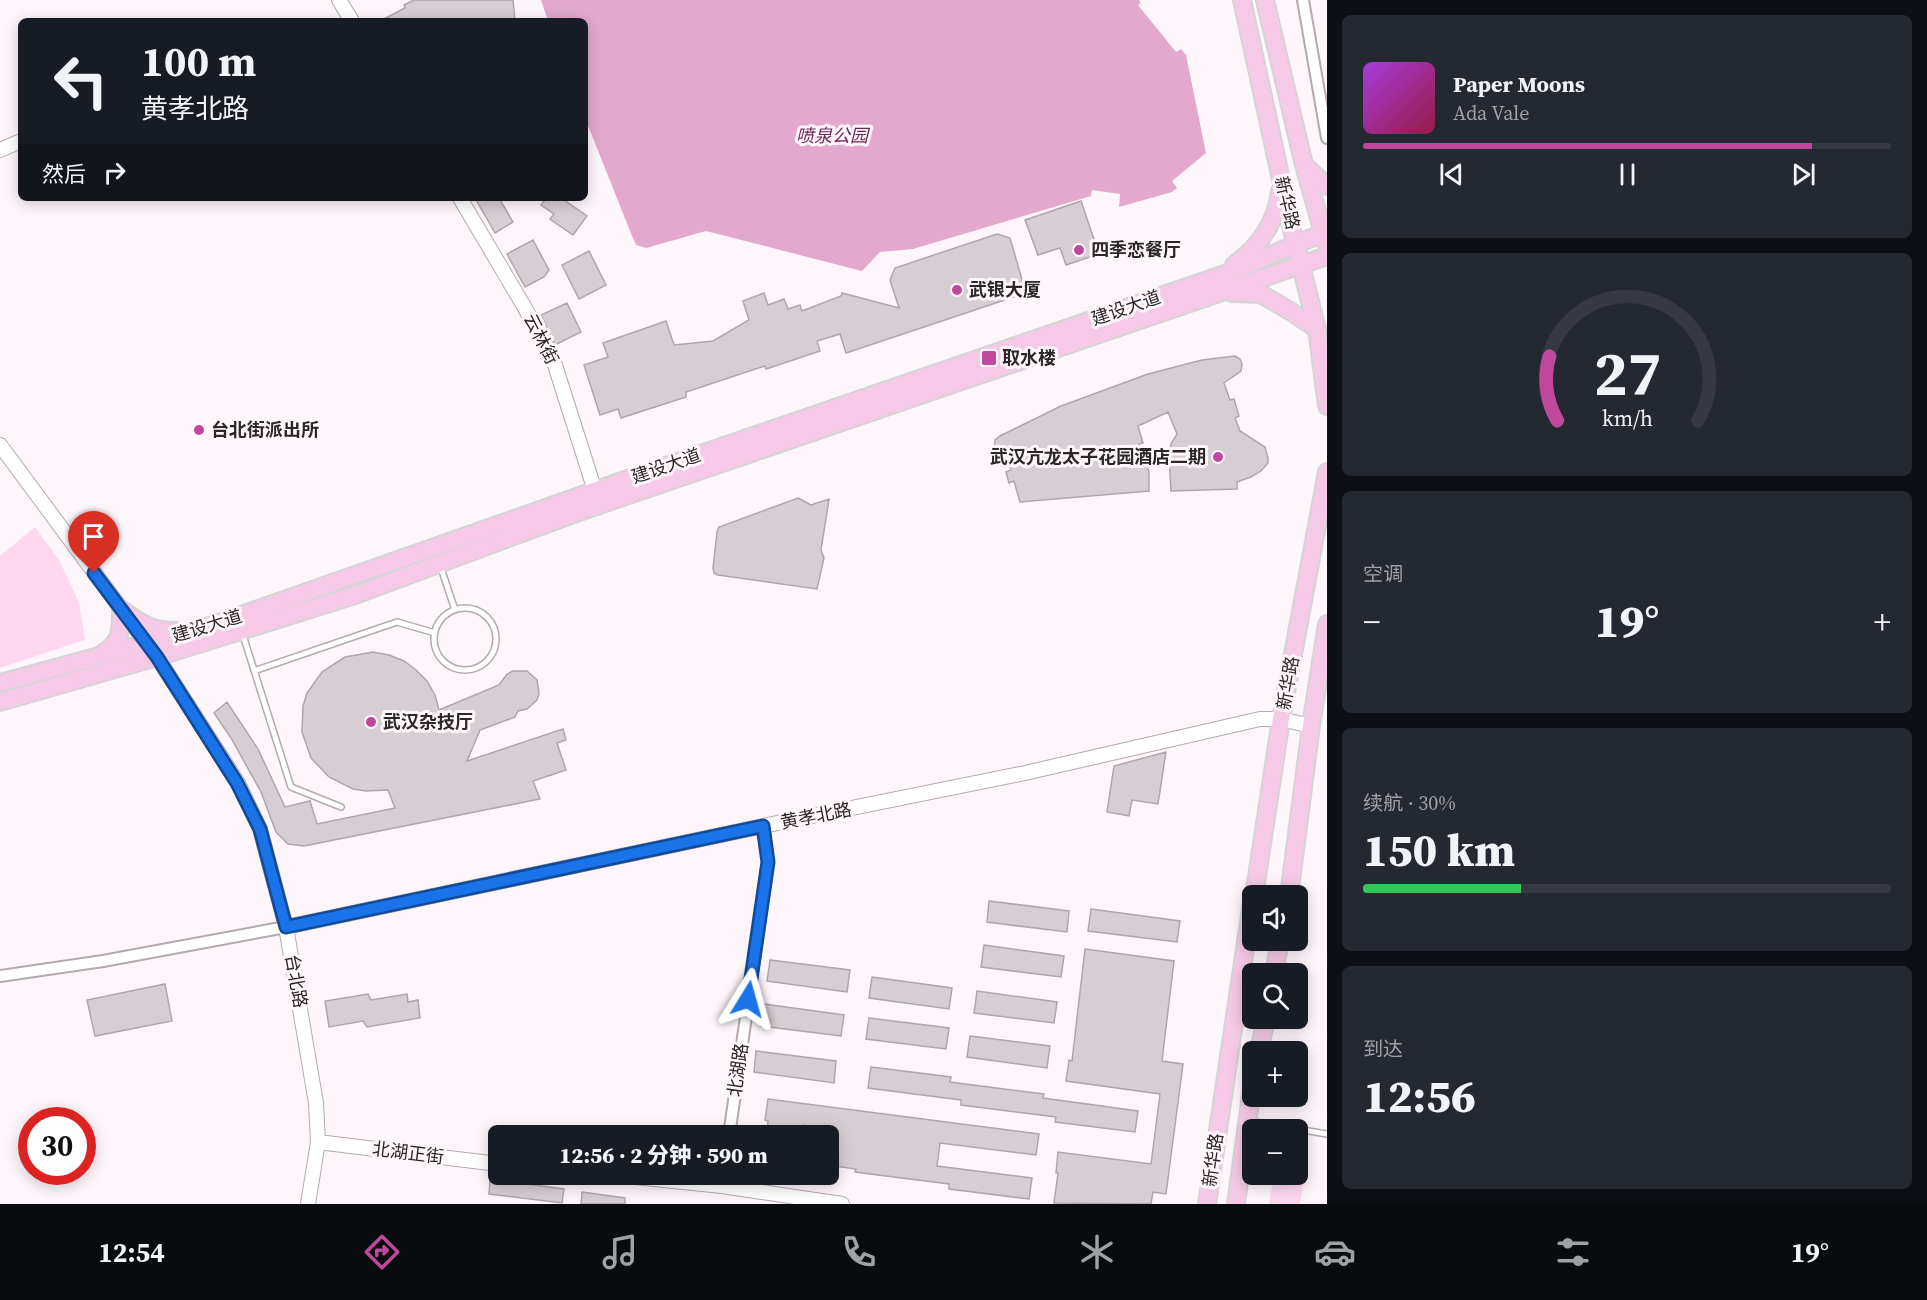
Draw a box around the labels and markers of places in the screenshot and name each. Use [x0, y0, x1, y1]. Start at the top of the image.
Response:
place label: 四季恋餐厅 [1091, 237, 1181, 262]
marker: 四季恋餐厅 [1072, 243, 1086, 257]
place label: 武银大厦 [969, 277, 1041, 302]
marker: 武银大厦 [950, 283, 964, 297]
place label: 取水楼 [1002, 345, 1056, 370]
marker: 取水楼 [980, 349, 998, 367]
place label: 台北街派出所 [211, 417, 319, 442]
marker: 台北街派出所 [192, 423, 206, 437]
place label: 武汉亢龙太子花园酒店二期 [990, 444, 1206, 469]
marker: 武汉亢龙太子花园酒店二期 [1211, 450, 1225, 464]
pin [68, 511, 119, 573]
place label: 武汉杂技厅 [383, 709, 473, 734]
marker: 武汉杂技厅 [364, 715, 378, 729]

